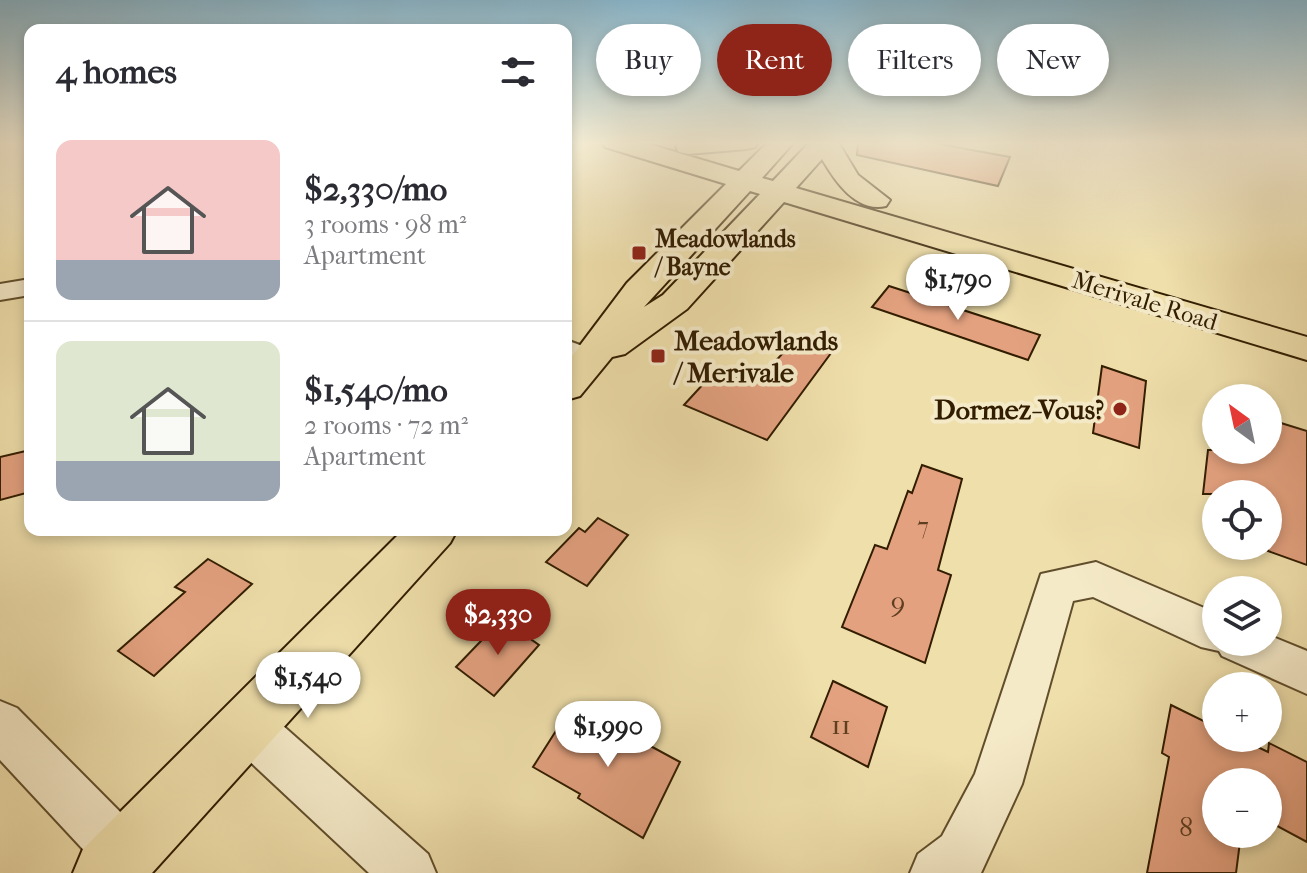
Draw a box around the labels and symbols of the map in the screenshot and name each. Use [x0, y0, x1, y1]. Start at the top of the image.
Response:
place label: Meadowlands / Bayne [654, 225, 796, 281]
marker: Meadowlands / Bayne [630, 244, 648, 262]
pin: $1,790 [893, 254, 1023, 322]
street label: Merivale Road [1069, 266, 1222, 337]
place label: Meadowlands / Merivale [673, 324, 838, 389]
marker: Meadowlands / Merivale [649, 347, 667, 365]
north arrow [1202, 384, 1282, 464]
place label: Dormez-Vous? [934, 393, 1104, 426]
marker: Dormez-Vous? [1111, 400, 1129, 418]
house number: 7 [917, 512, 929, 540]
house number: 9 [891, 585, 905, 618]
pin: $2,330 [433, 589, 563, 657]
pin: $1,540 [243, 652, 373, 720]
pin: $1,990 [543, 701, 673, 769]
house number: 11 [831, 708, 851, 741]
house number: 8 [1179, 810, 1193, 843]

